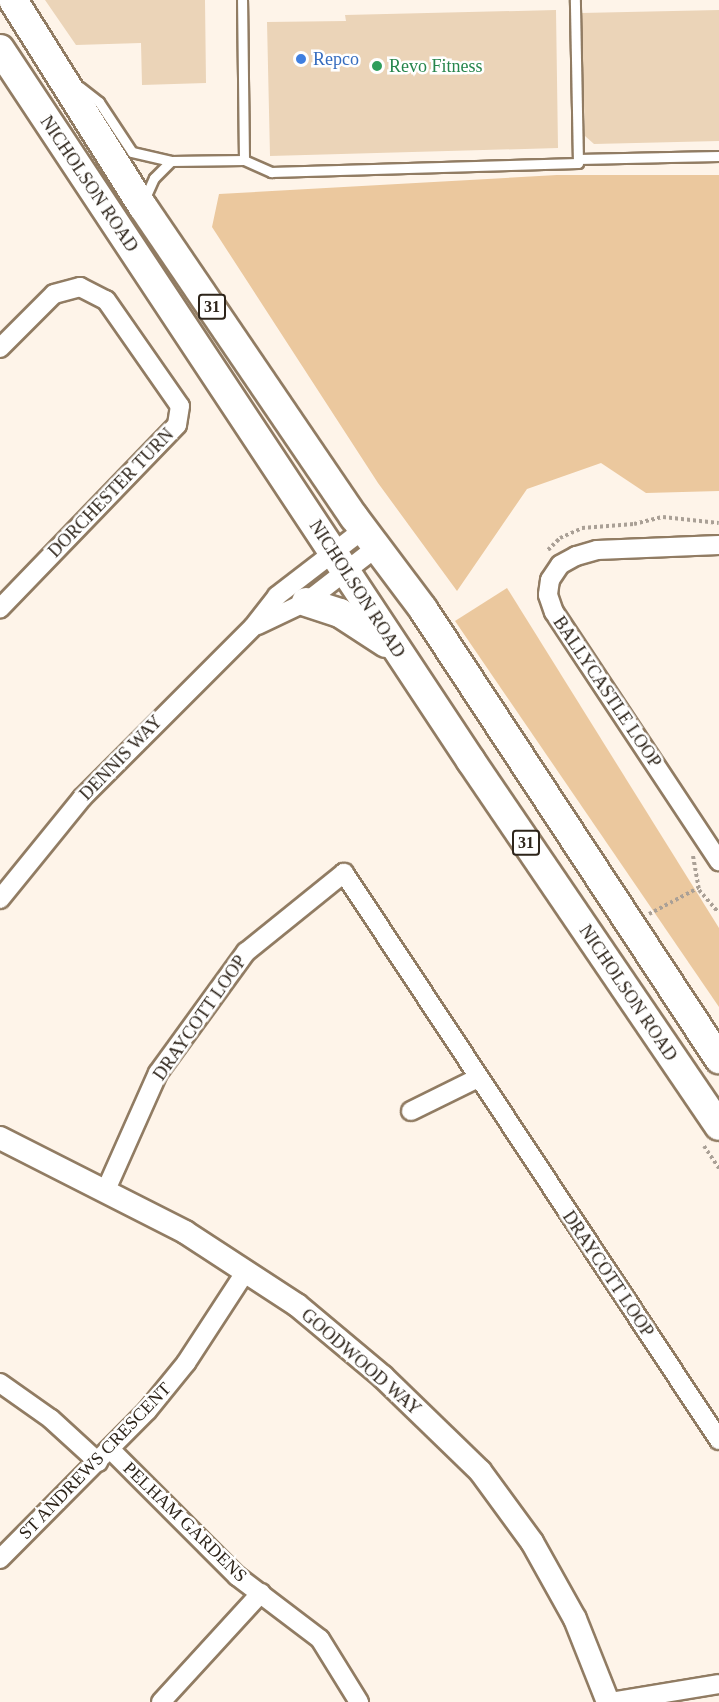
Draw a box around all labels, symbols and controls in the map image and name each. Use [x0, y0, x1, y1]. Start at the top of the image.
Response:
place label: Repco [313, 48, 359, 70]
marker: Repco [294, 52, 308, 66]
place label: Revo Fitness [389, 55, 483, 77]
marker: Revo Fitness [370, 59, 384, 73]
street label: NICHOLSON ROAD [35, 112, 143, 256]
road number: 31 [197, 294, 227, 320]
street label: DORCHESTER TURN [44, 424, 178, 562]
street label: NICHOLSON ROAD [305, 516, 409, 662]
street label: BALLYCASTLE LOOP [548, 612, 666, 772]
street label: DENNIS WAY [75, 711, 167, 805]
road number: 31 [511, 830, 541, 856]
street label: NICHOLSON ROAD [574, 921, 682, 1065]
street label: DRAYCOTT LOOP [149, 951, 251, 1085]
street label: DRAYCOTT LOOP [558, 1207, 658, 1341]
street label: GOODWOOD WAY [297, 1304, 425, 1420]
street label: ST ANDREWS CRESCENT [14, 1378, 176, 1544]
street label: PELHAM GARDENS [119, 1457, 251, 1587]

